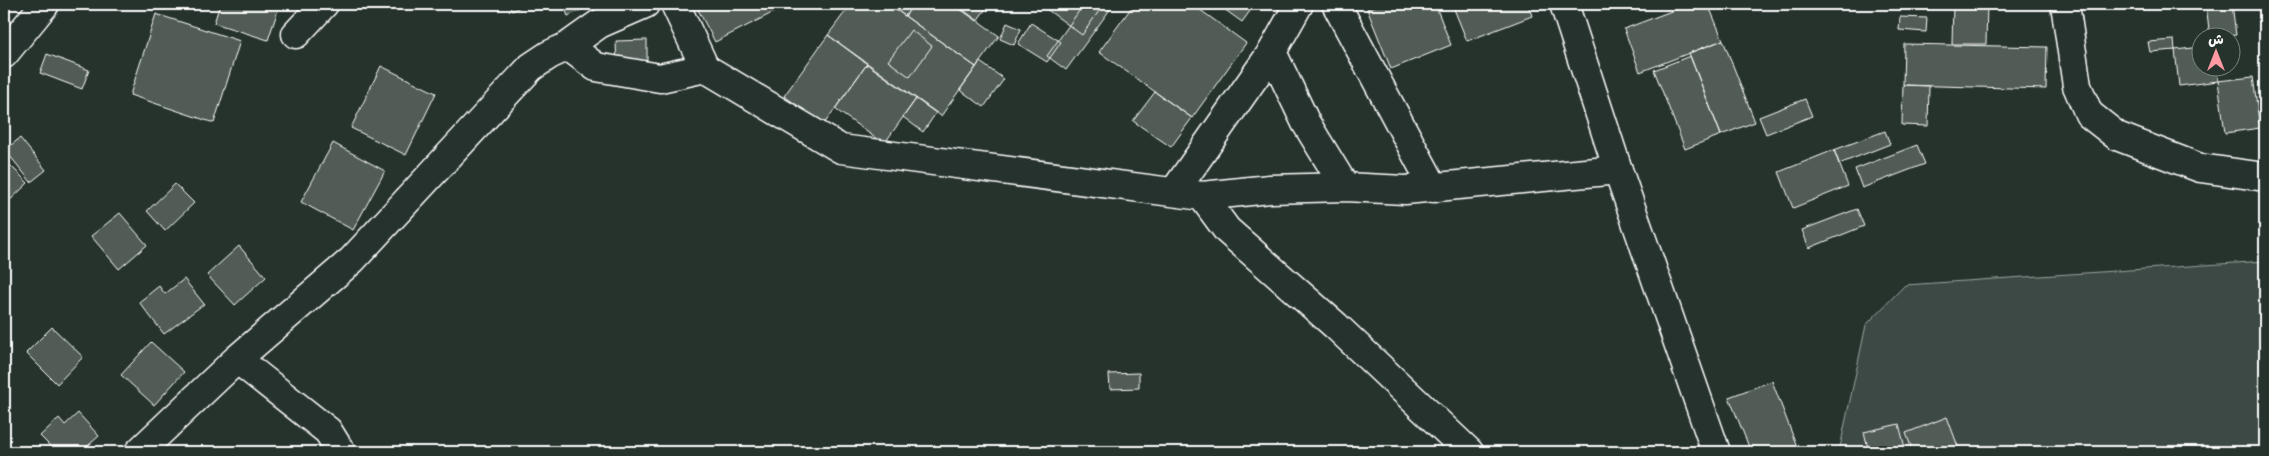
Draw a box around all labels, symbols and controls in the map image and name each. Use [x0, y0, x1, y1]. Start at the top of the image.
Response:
north arrow [2192, 28, 2242, 78]
text: ش [2208, 31, 2224, 48]

